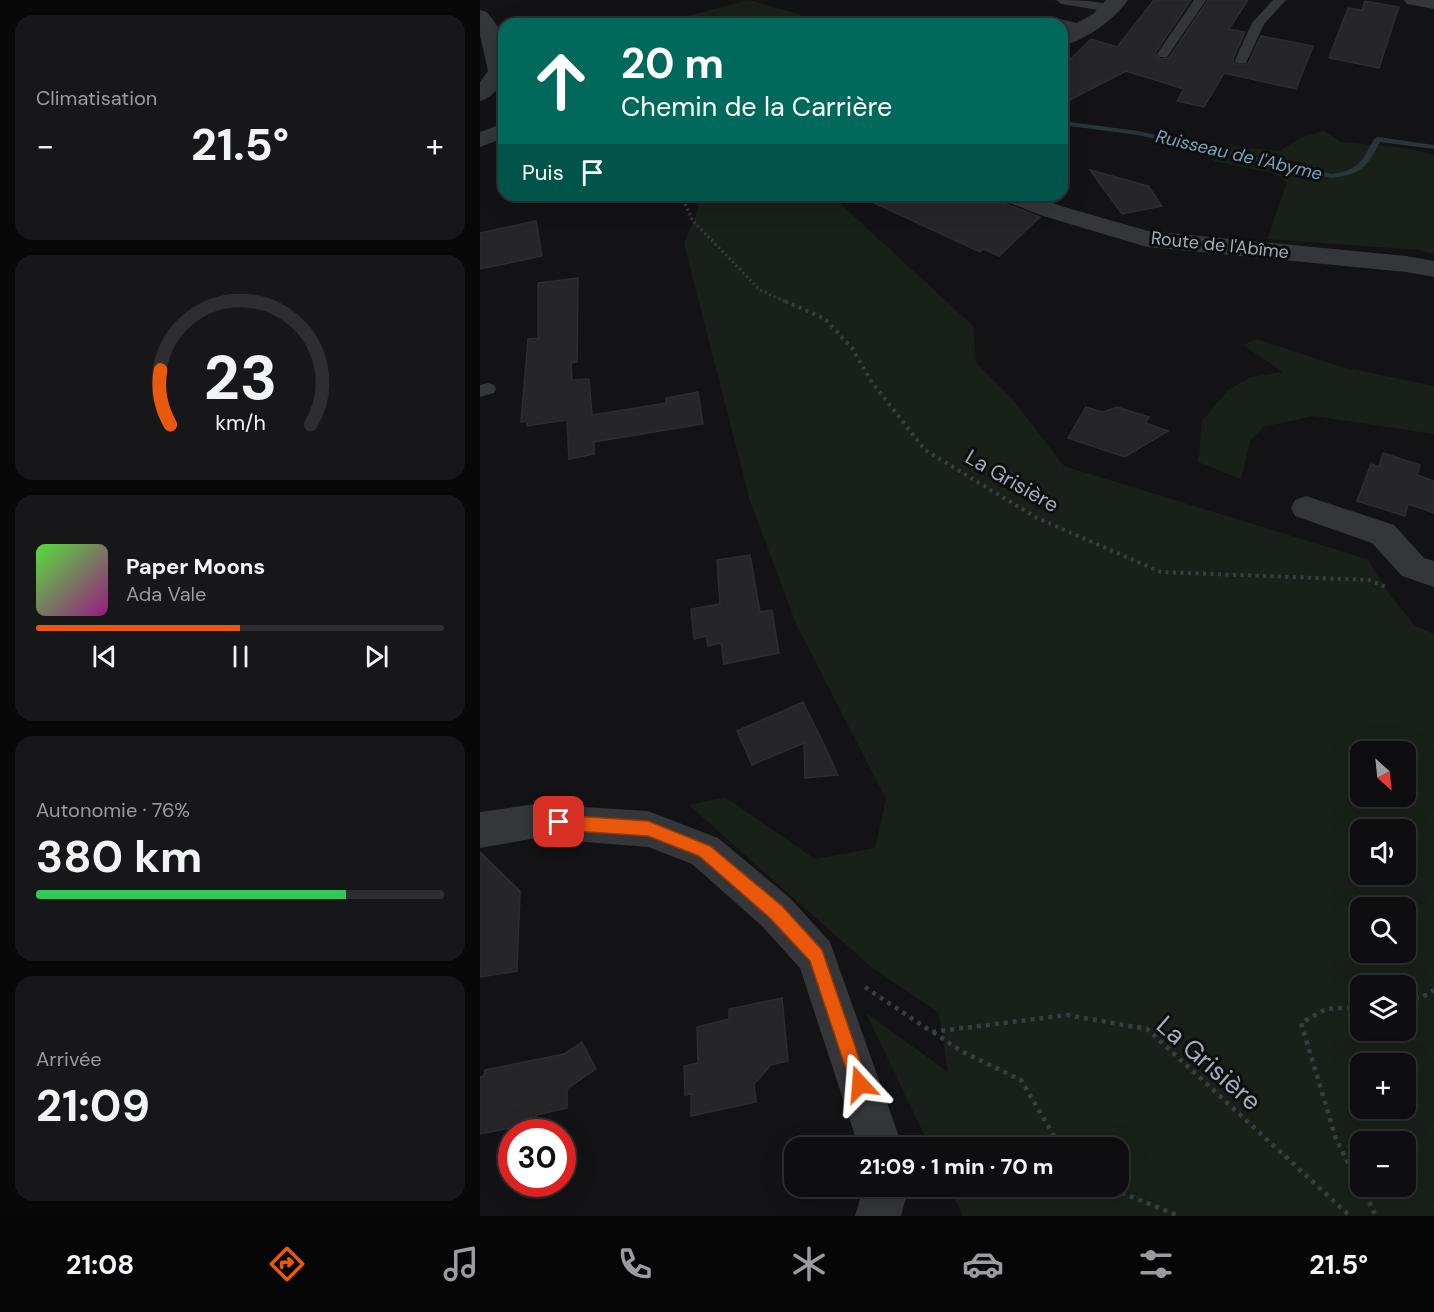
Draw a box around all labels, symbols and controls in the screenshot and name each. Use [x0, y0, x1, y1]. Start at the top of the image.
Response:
text: 20 m [621, 36, 724, 91]
icon: ahead [522, 42, 600, 120]
text: Climatisation [36, 85, 157, 111]
text: Chemin de la Carrière [621, 89, 892, 124]
text: 21.5° [191, 115, 289, 174]
text: − [36, 124, 54, 167]
text: + [426, 124, 444, 167]
water label: Ruisseau de l'Abyme [1153, 124, 1325, 186]
icon: arrive [576, 156, 609, 189]
text: Puis [522, 158, 564, 187]
street label: Route de l'Abîme [1150, 226, 1290, 264]
text: 23 [203, 337, 277, 418]
text: km/h [215, 409, 265, 437]
street label: La Grisière [960, 443, 1064, 519]
text: Paper Moons [126, 552, 265, 581]
text: Ada Vale [126, 581, 206, 607]
icon: previous [88, 640, 121, 673]
icon: pause [224, 640, 257, 673]
icon: next [360, 640, 393, 673]
north arrow [1350, 741, 1416, 807]
map controls [1350, 741, 1416, 1197]
pin [533, 796, 584, 847]
text: Autonomie · 76% [36, 797, 190, 823]
icon: arrive [542, 805, 575, 838]
button: sound [1350, 819, 1416, 885]
text: 380 km [36, 827, 202, 886]
button: search [1350, 897, 1416, 963]
button: layers [1350, 975, 1416, 1041]
street label: La Grisière [1149, 1008, 1269, 1118]
text: Arrivée [36, 1046, 102, 1072]
position arrow [828, 1052, 892, 1116]
button: + [1350, 1053, 1416, 1119]
text: 21:09 [36, 1076, 150, 1135]
speed limit sign: 30 [498, 1119, 576, 1197]
button: − [1350, 1131, 1416, 1197]
text: 21:09 · 1 min · 70 m [859, 1152, 1054, 1181]
icon: directions [266, 1243, 308, 1285]
icon: music [440, 1243, 482, 1285]
icon: phone [614, 1243, 656, 1285]
icon: climate [788, 1243, 830, 1285]
icon: car [962, 1243, 1004, 1285]
icon: filters [1135, 1243, 1177, 1285]
text: 21:08 [66, 1247, 134, 1282]
text: 21.5° [1309, 1247, 1368, 1282]

